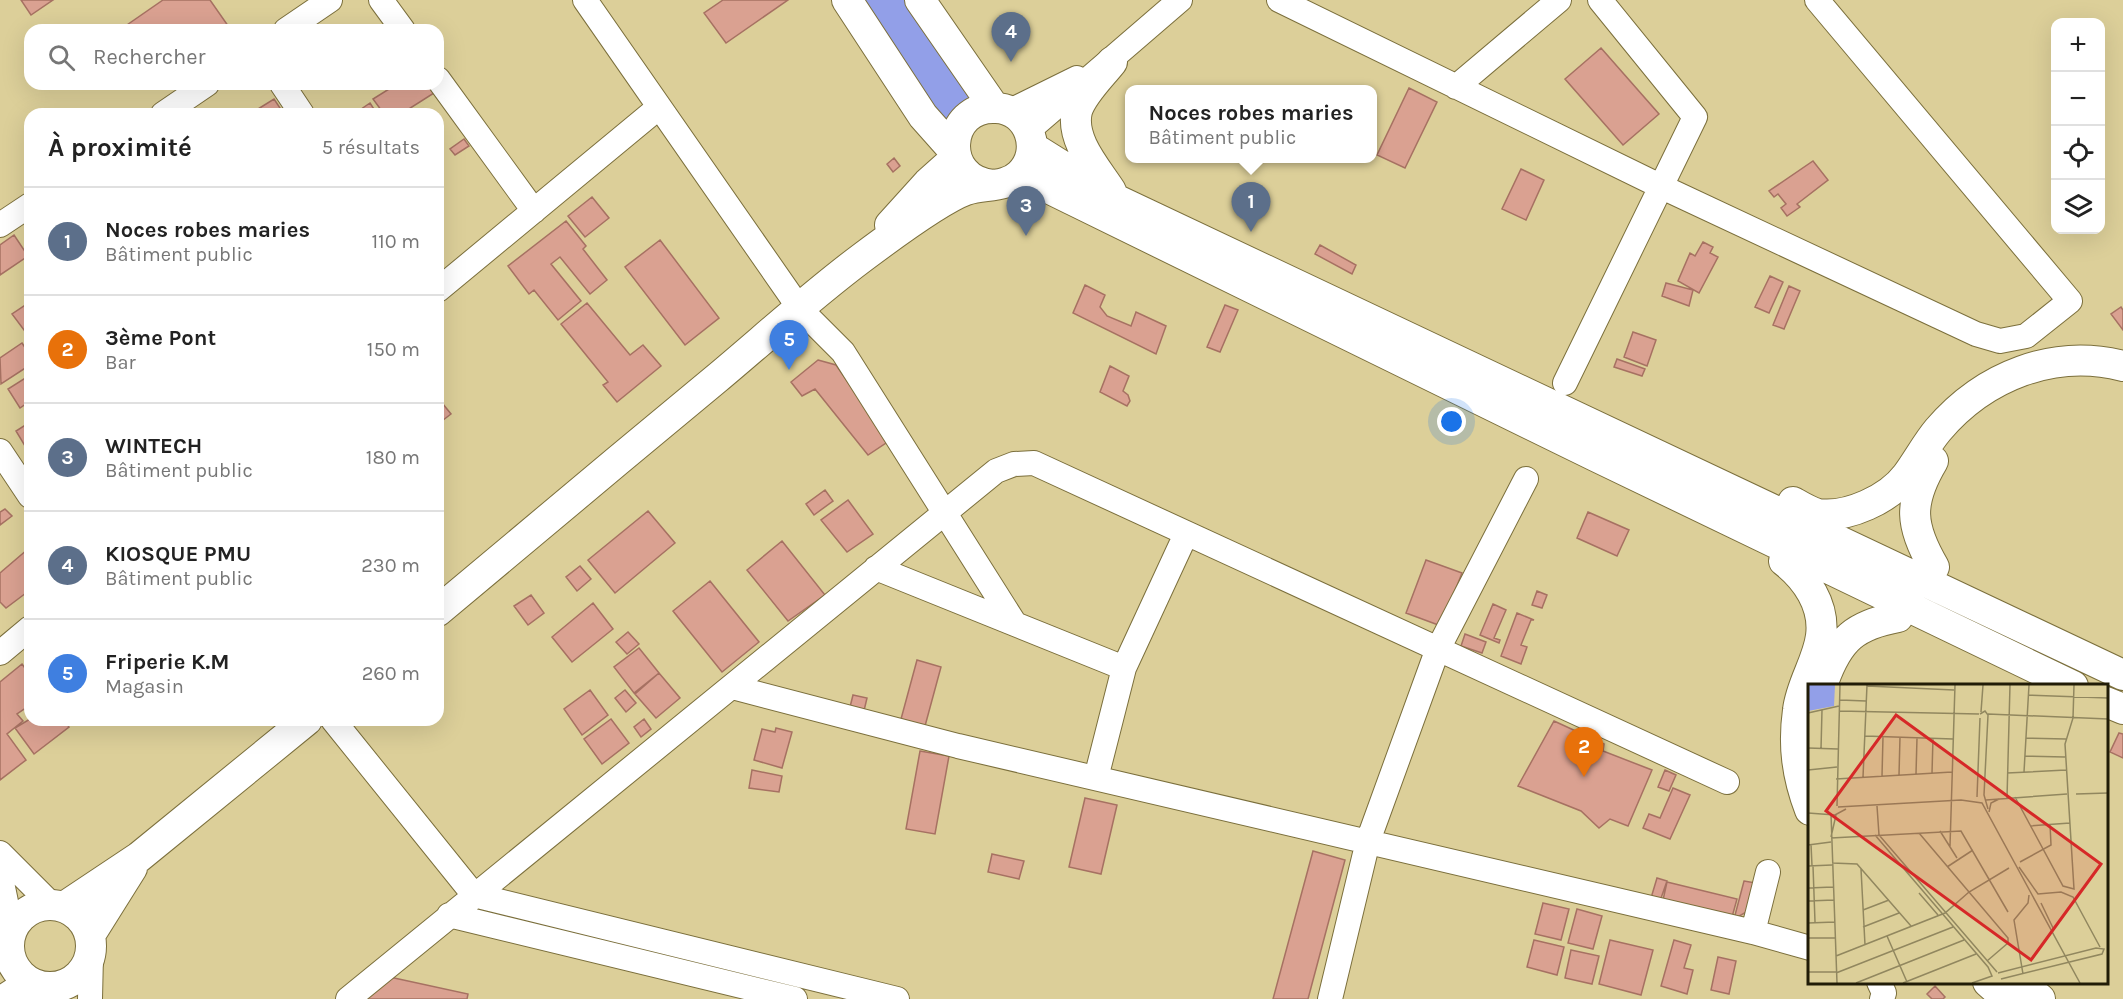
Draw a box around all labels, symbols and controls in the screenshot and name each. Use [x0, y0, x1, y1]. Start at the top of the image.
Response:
pin: 4 [992, 13, 1030, 62]
map controls [2051, 18, 2105, 234]
button: + [2051, 18, 2105, 72]
search box [24, 24, 444, 90]
icon: search [45, 41, 78, 74]
text: Rechercher [93, 44, 206, 70]
button: − [2051, 72, 2105, 126]
popup [1125, 85, 1377, 163]
text: Noces robes maries [1149, 100, 1354, 126]
text: Bâtiment public [1149, 126, 1296, 149]
button: locate [2051, 126, 2105, 180]
text: À proximité [48, 132, 192, 163]
text: 5 résultats [322, 136, 420, 159]
button: layers [2051, 180, 2105, 234]
pin: 1 [1232, 182, 1270, 232]
pin: 3 [1006, 186, 1046, 236]
text: Noces robes maries [105, 217, 310, 243]
text: 1 [64, 230, 71, 253]
text: 110 m [371, 230, 420, 253]
text: Bâtiment public [105, 243, 253, 266]
pin: 5 [770, 320, 808, 370]
text: 3ème Pont [105, 325, 216, 351]
text: 2 [61, 338, 74, 361]
text: 150 m [367, 338, 420, 361]
text: Bar [105, 351, 136, 374]
your location [1437, 407, 1466, 436]
text: WINTECH [105, 433, 202, 459]
text: 3 [61, 446, 74, 469]
text: 180 m [366, 446, 420, 469]
text: Bâtiment public [105, 459, 253, 482]
text: KIOSQUE PMU [105, 541, 251, 567]
text: 4 [62, 554, 73, 577]
text: 230 m [361, 554, 420, 577]
text: Bâtiment public [105, 567, 253, 590]
text: Friperie K.M [105, 649, 229, 675]
text: 5 [62, 662, 73, 685]
text: 260 m [362, 662, 420, 685]
text: Magasin [105, 675, 184, 698]
inset map [1808, 684, 2108, 984]
pin: 2 [1564, 728, 1604, 777]

